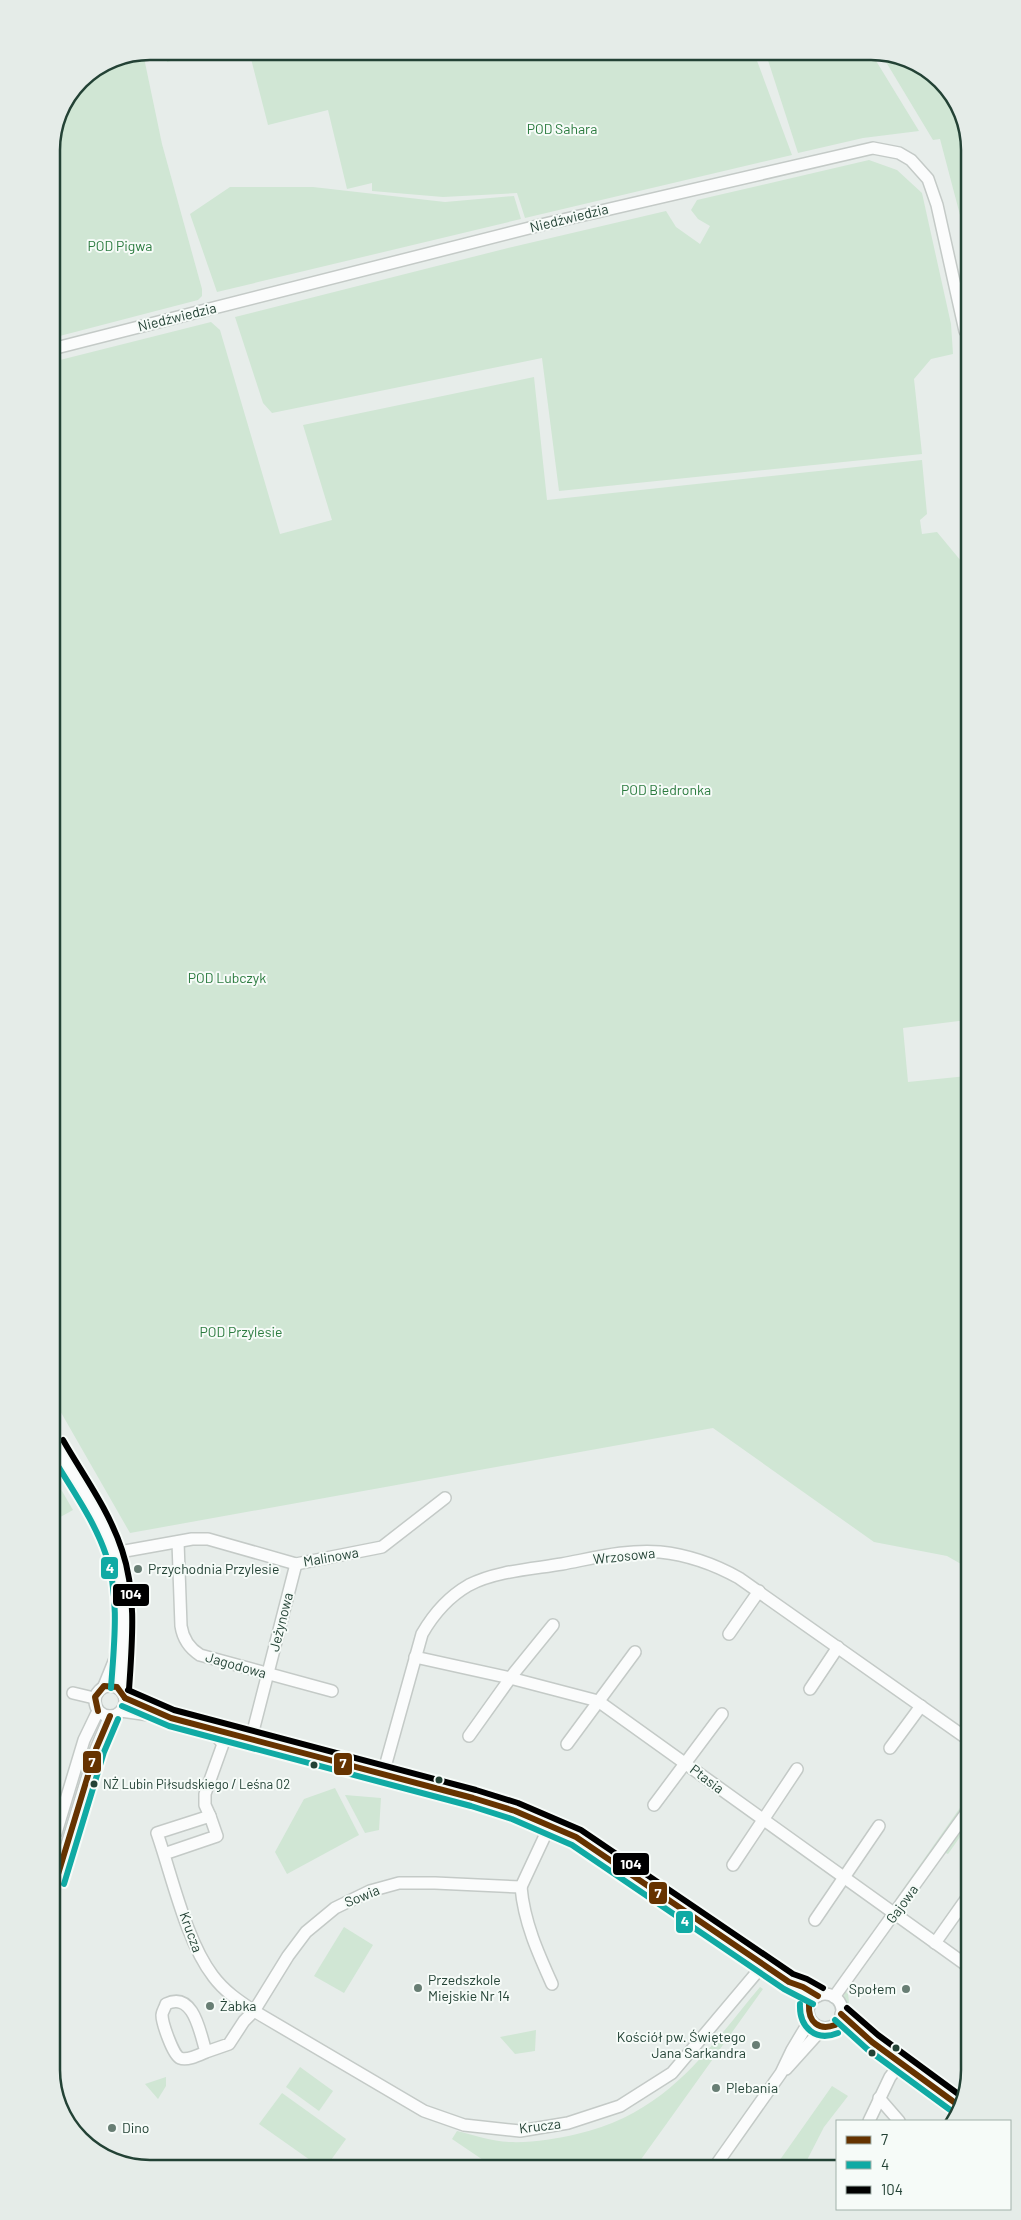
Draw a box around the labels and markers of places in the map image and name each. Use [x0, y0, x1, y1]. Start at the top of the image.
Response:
place label: Przychodnia Przylesie [148, 1560, 279, 1577]
marker: Przychodnia Przylesie [132, 1563, 144, 1575]
unlabelled marker [309, 1760, 319, 1770]
unlabelled marker [434, 1775, 444, 1785]
place label: NŻ Lubin Piłsudskiego / Leśna 02 [103, 1776, 290, 1792]
marker: NŻ Lubin Piłsudskiego / Leśna 02 [89, 1779, 99, 1789]
place label: Przedszkole Miejskie Nr 14 [428, 1971, 510, 2004]
place label: Społem [849, 1980, 896, 1997]
marker: Przedszkole Miejskie Nr 14 [412, 1982, 424, 1994]
marker: Społem [900, 1983, 912, 1995]
place label: Żabka [220, 1997, 257, 2014]
marker: Żabka [204, 2000, 216, 2012]
place label: Kościół pw. Świętego Jana Sarkandra [617, 2028, 746, 2061]
marker: Kościół pw. Świętego Jana Sarkandra [750, 2039, 762, 2051]
unlabelled marker [891, 2043, 901, 2053]
unlabelled marker [867, 2048, 877, 2058]
place label: Plebania [726, 2079, 778, 2096]
marker: Plebania [710, 2082, 722, 2094]
place label: Dino [122, 2119, 149, 2136]
marker: Dino [106, 2122, 118, 2134]

